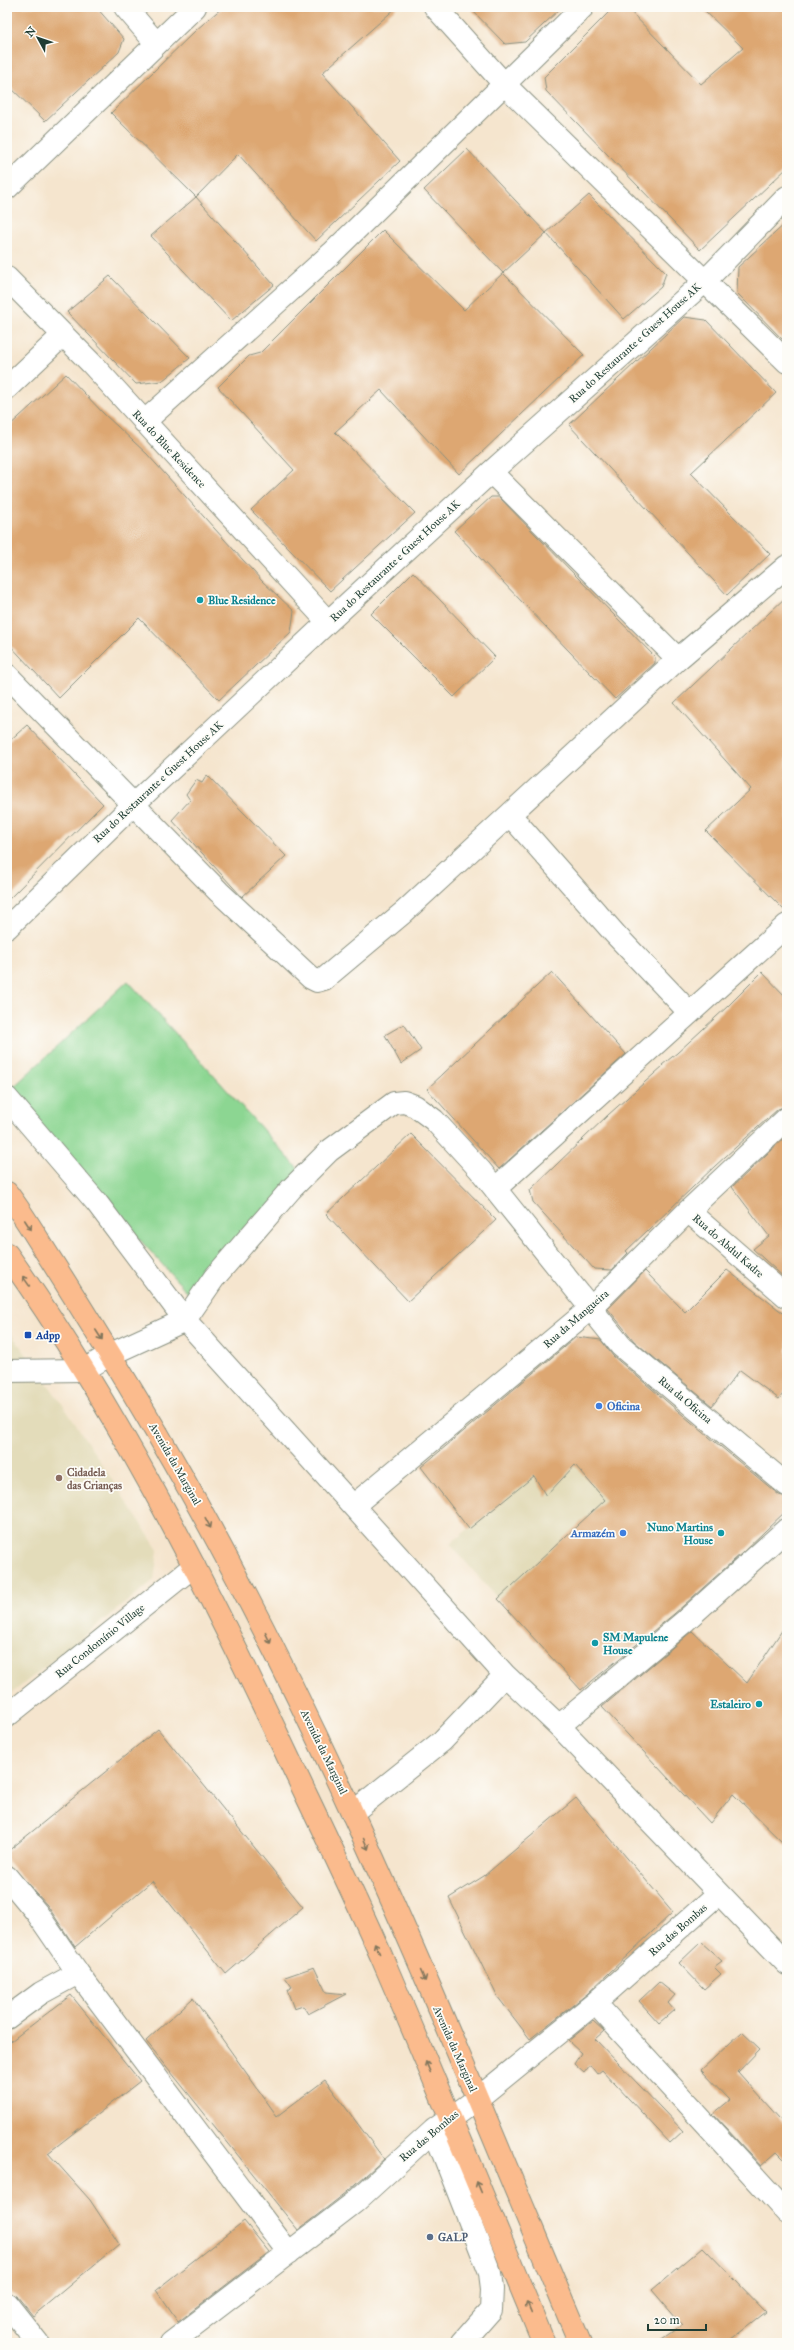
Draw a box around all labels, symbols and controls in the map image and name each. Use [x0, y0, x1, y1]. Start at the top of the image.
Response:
north arrow [18, 18, 58, 58]
text: N [23, 24, 39, 40]
street label: Rua do Restaurante e Guest House AK [566, 280, 705, 406]
street label: Rua do Blue Residence [130, 407, 209, 491]
street label: Rua do Restaurante e Guest House AK [327, 496, 464, 625]
place label: Blue Residence [208, 594, 276, 607]
marker: Blue Residence [195, 595, 205, 605]
street label: Rua do Restaurante e Guest House AK [90, 717, 227, 846]
street label: Rua do Abdul Kadre [690, 1212, 767, 1281]
one-way arrow [25, 1219, 33, 1231]
one-way arrow [22, 1276, 30, 1287]
street label: Rua da Mangueira [541, 1287, 612, 1351]
place label: Adpp [35, 1329, 60, 1343]
one-way arrow [95, 1329, 103, 1341]
marker: Adpp [23, 1330, 33, 1340]
street label: Rua da Oficina [656, 1374, 715, 1426]
place label: Oficina [607, 1400, 640, 1413]
marker: Oficina [594, 1401, 604, 1411]
street label: Avenida da Marginal [146, 1420, 204, 1507]
place label: Cidadela das Crianças [67, 1466, 122, 1493]
marker: Cidadela das Crianças [54, 1473, 64, 1483]
one-way arrow [205, 1517, 213, 1529]
place label: Nuno Martins House [647, 1521, 713, 1547]
place label: Armazém [570, 1527, 616, 1540]
marker: Armazém [618, 1528, 628, 1538]
marker: Nuno Martins House [716, 1528, 726, 1538]
street label: Rua Condomínio Village [53, 1601, 147, 1681]
place label: SM Mapulene House [603, 1631, 669, 1657]
one-way arrow [265, 1632, 272, 1644]
marker: SM Mapulene House [590, 1638, 600, 1648]
place label: Estaleiro [710, 1698, 751, 1711]
marker: Estaleiro [754, 1699, 764, 1709]
street label: Avenida da Marginal [297, 1707, 350, 1796]
one-way arrow [363, 1838, 370, 1850]
street label: Rua das Bombas [646, 1901, 710, 1959]
one-way arrow [373, 1942, 380, 1954]
one-way arrow [420, 1970, 428, 1982]
street label: Avenida da Marginal [430, 2003, 480, 2094]
one-way arrow [424, 2062, 432, 2074]
street label: Rua das Bombas [397, 2108, 461, 2164]
one-way arrow [475, 2181, 482, 2193]
place label: GALP [438, 2231, 469, 2244]
marker: GALP [425, 2232, 435, 2242]
one-way arrow [525, 2301, 532, 2313]
scale bar [648, 2306, 706, 2332]
text: 20 m [654, 2313, 680, 2327]

